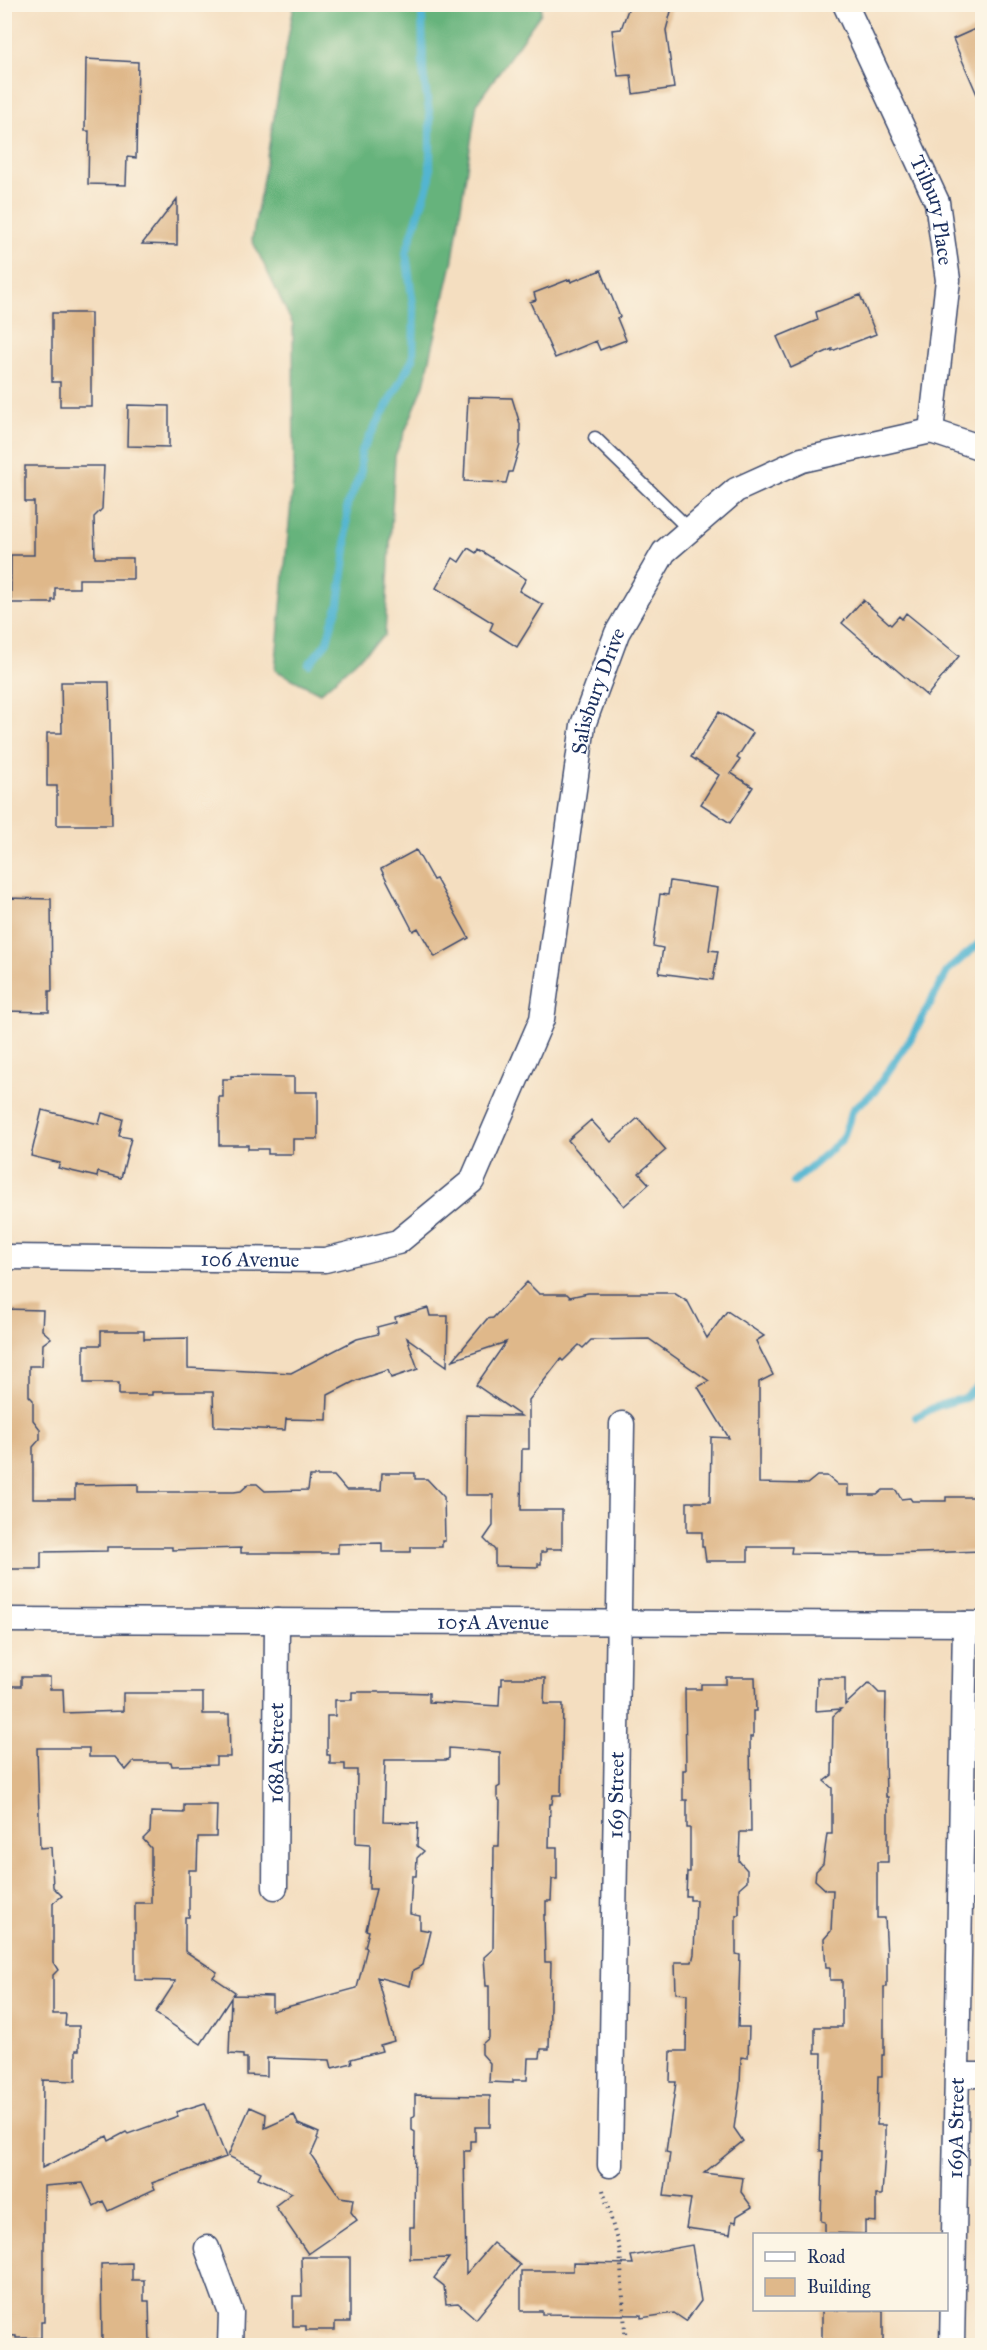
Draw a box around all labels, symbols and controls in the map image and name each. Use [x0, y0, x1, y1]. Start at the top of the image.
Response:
street label: Tilbury Place [904, 151, 959, 267]
street label: Salisbury Drive [566, 622, 631, 756]
street label: 106 Avenue [200, 1246, 300, 1273]
street label: 105A Avenue [437, 1609, 549, 1635]
street label: 168A Street [263, 1702, 289, 1804]
street label: 169 Street [602, 1751, 630, 1839]
street label: 169A Street [942, 2077, 970, 2179]
legend [753, 2233, 948, 2311]
text: Road [807, 2246, 845, 2268]
text: Building [807, 2276, 871, 2299]

